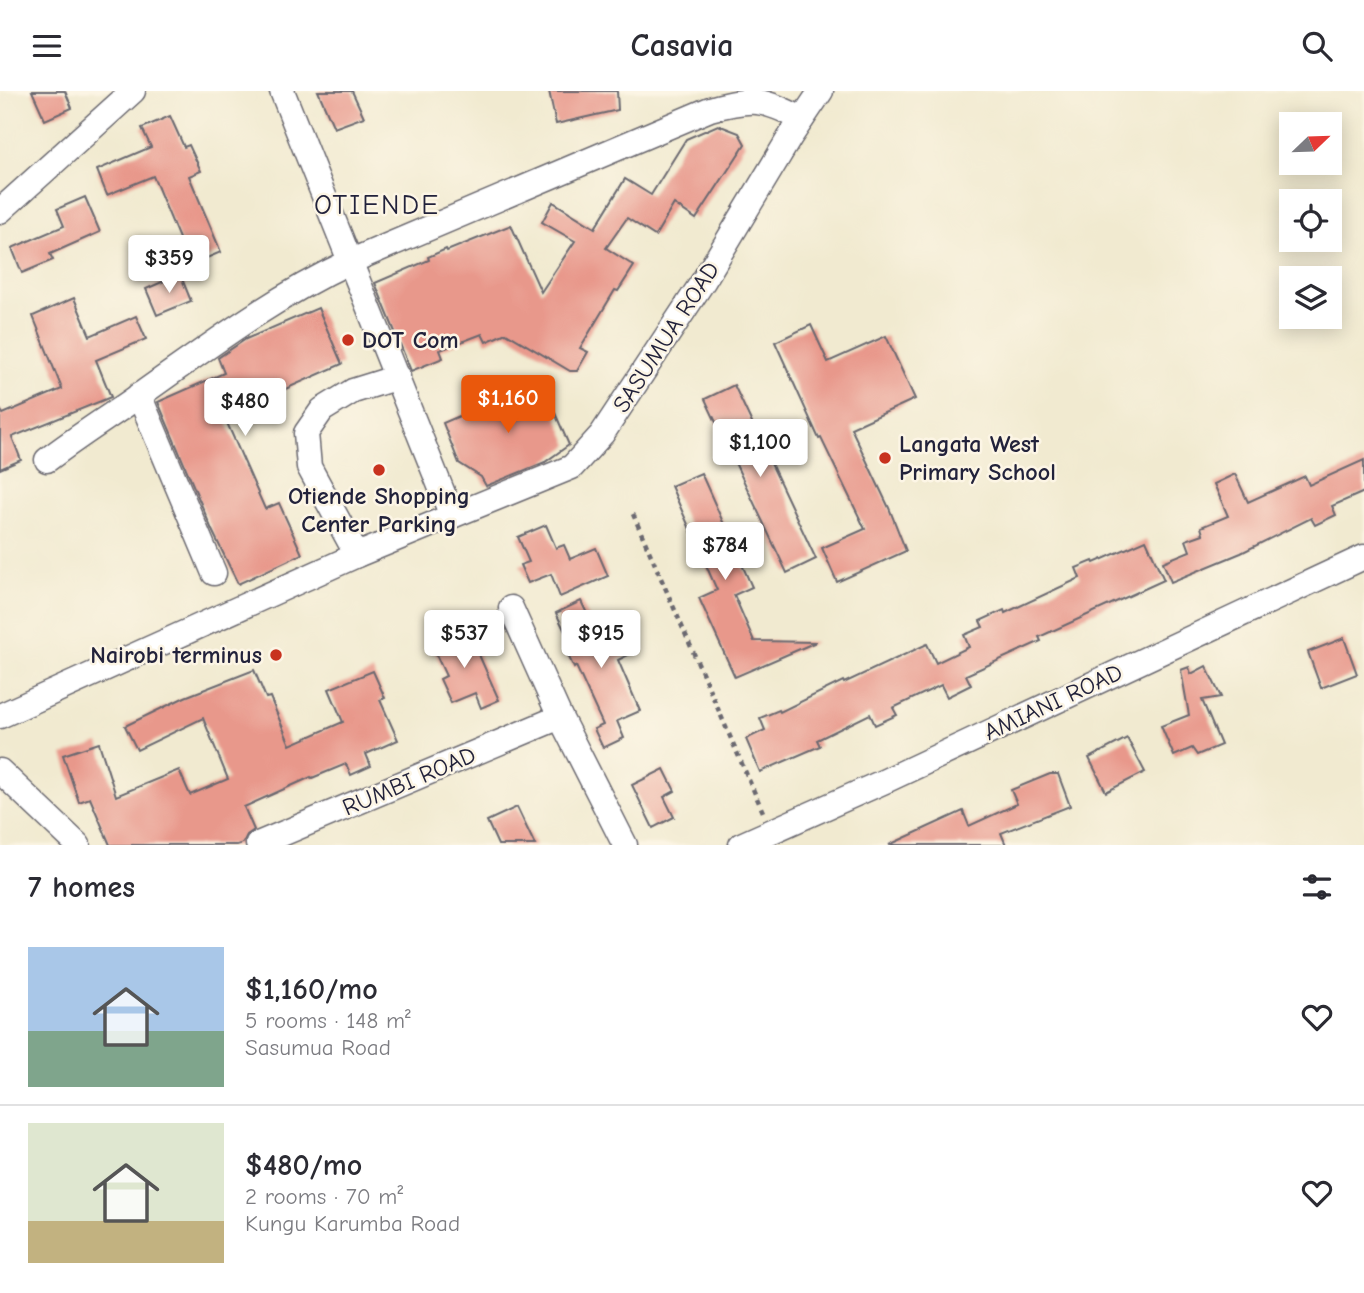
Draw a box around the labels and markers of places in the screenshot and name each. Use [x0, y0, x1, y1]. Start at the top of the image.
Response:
pin: $359 [128, 235, 210, 295]
place label: DOT Com [362, 326, 459, 354]
marker: DOT Com [340, 332, 356, 348]
pin: $1,160 [451, 375, 565, 435]
pin: $480 [204, 379, 286, 438]
pin: $1,100 [703, 419, 817, 479]
place label: Langata West Primary School [899, 430, 1056, 486]
marker: Langata West Primary School [877, 450, 893, 466]
marker: Otiende Shopping Center Parking [371, 462, 387, 478]
place label: Otiende Shopping Center Parking [288, 482, 470, 538]
pin: $784 [684, 523, 766, 582]
pin: $537 [423, 611, 505, 670]
pin: $915 [560, 611, 642, 670]
place label: Nairobi terminus [90, 641, 262, 669]
marker: Nairobi terminus [268, 647, 284, 663]

